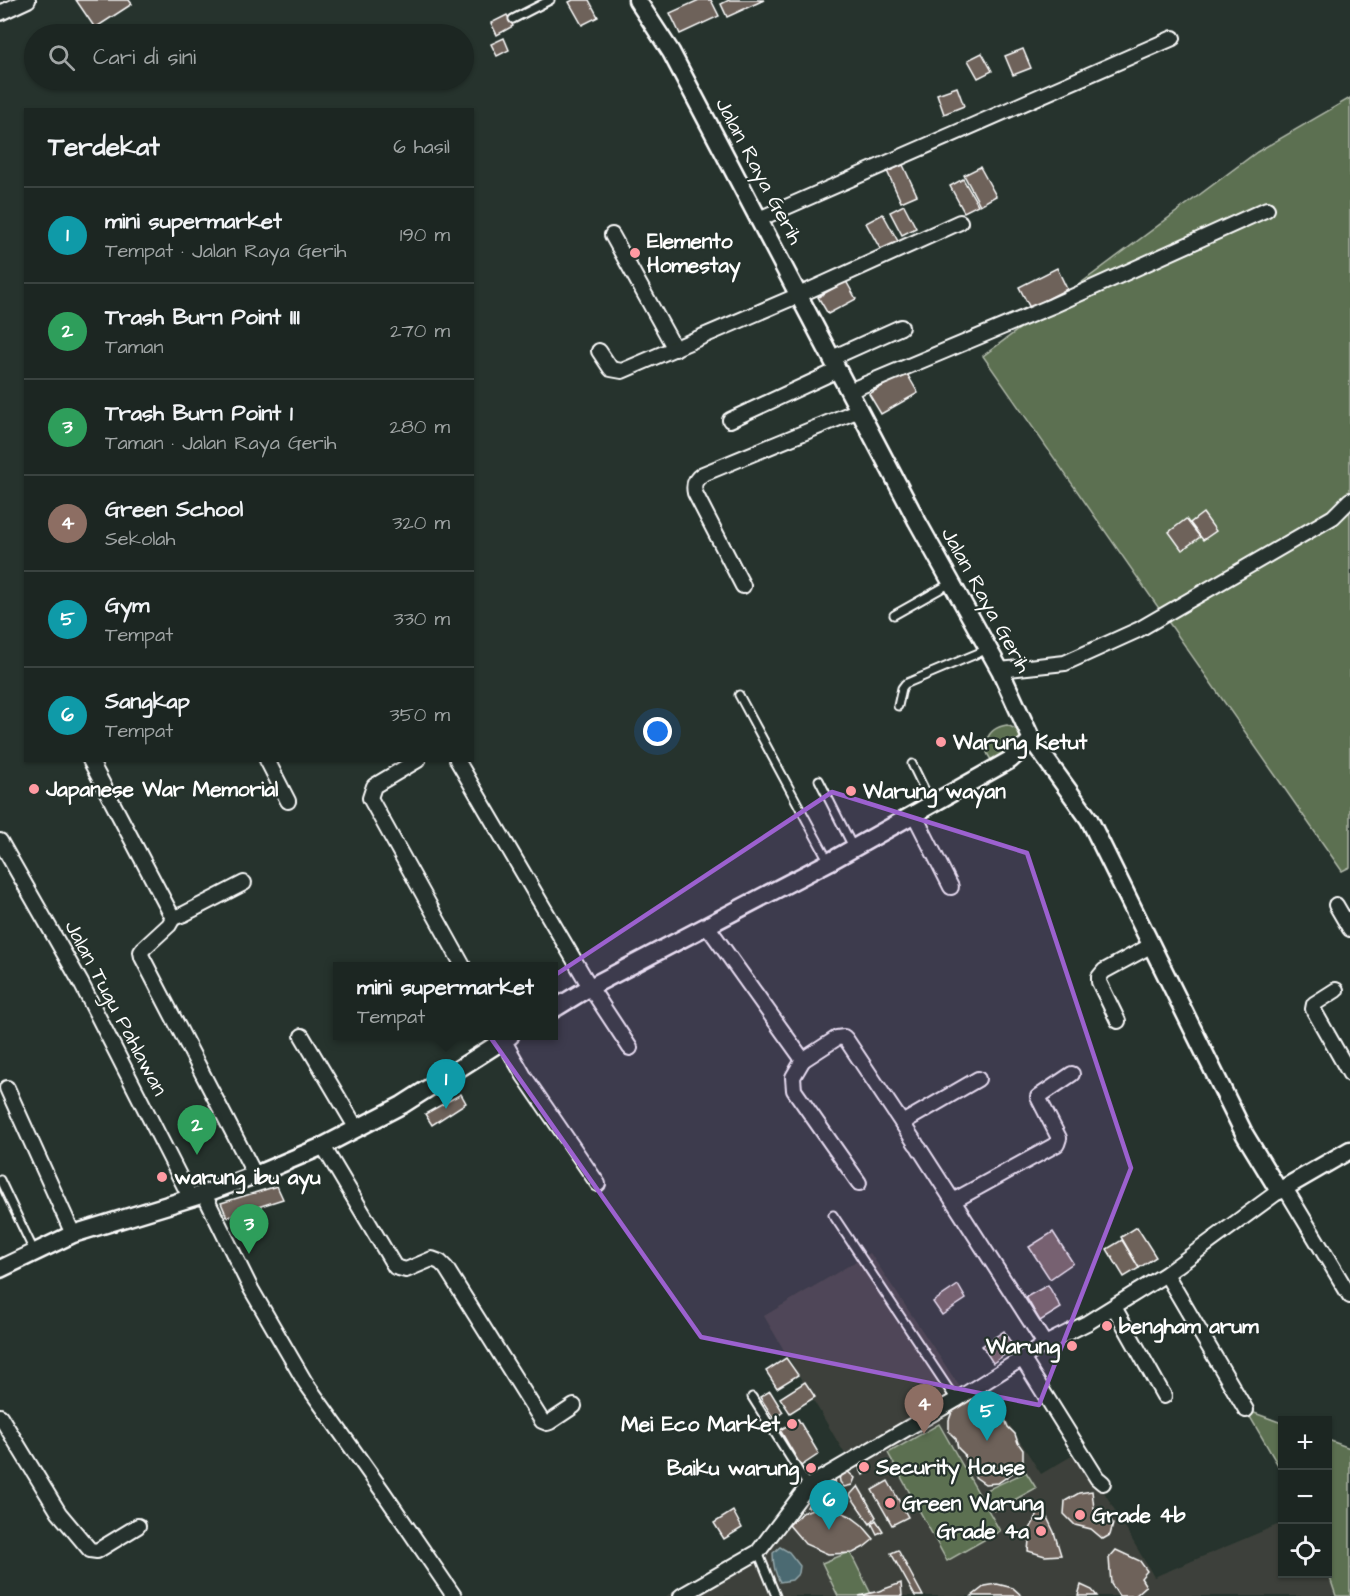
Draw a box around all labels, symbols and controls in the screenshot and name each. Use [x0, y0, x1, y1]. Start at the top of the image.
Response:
search box [24, 24, 474, 90]
icon: search [45, 41, 78, 74]
text: Cari di sini [93, 42, 196, 73]
street label: Jalan Raya Gerih [706, 93, 810, 251]
text: Terdekat [48, 129, 160, 165]
text: 6 hasil [393, 133, 450, 161]
text: mini supermarket [105, 206, 282, 237]
text: 1 [66, 221, 69, 249]
text: 190 m [400, 221, 450, 249]
place label: Elemento Homestay [647, 227, 741, 283]
text: Tempat · Jalan Raya Gerih [105, 237, 346, 265]
marker: Elemento Homestay [628, 246, 642, 260]
text: Trash Burn Point III [105, 302, 300, 333]
text: 2 [62, 317, 73, 345]
text: 270 m [390, 317, 450, 345]
text: Taman [105, 333, 163, 361]
text: Trash Burn Point 1 [105, 398, 293, 429]
text: 3 [62, 413, 73, 441]
text: 280 m [389, 413, 450, 441]
text: Taman · Jalan Raya Gerih [105, 429, 337, 457]
text: Green School [105, 494, 243, 525]
text: 4 [61, 509, 74, 537]
text: 320 m [392, 509, 450, 537]
street label: Jalan Raya Gerih [932, 522, 1038, 679]
text: Sekolah [105, 525, 175, 553]
text: Gym [105, 590, 149, 621]
text: 5 [60, 605, 75, 633]
text: 330 m [393, 605, 450, 633]
text: Tempat [105, 621, 173, 649]
text: Sangkap [105, 686, 190, 717]
text: 6 [61, 701, 74, 729]
text: 350 m [389, 701, 450, 729]
text: Tempat [105, 717, 173, 745]
your location [643, 717, 672, 746]
place label: Warung Ketut [952, 728, 1088, 759]
marker: Warung Ketut [934, 735, 948, 749]
place label: Japanese War Memorial [45, 775, 279, 805]
place label: Warung wayan [862, 777, 1006, 809]
marker: Japanese War Memorial [27, 782, 41, 796]
marker: Warung wayan [844, 784, 858, 798]
street label: Jalan Tugu Pahlawan [56, 915, 175, 1102]
popup [333, 962, 558, 1040]
text: mini supermarket [357, 972, 534, 1003]
text: Tempat [357, 1003, 425, 1031]
pin: 1 [426, 1060, 466, 1109]
pin: 2 [178, 1106, 216, 1155]
place label: warung ibu ayu [174, 1163, 321, 1195]
marker: warung ibu ayu [155, 1170, 169, 1184]
pin: 3 [230, 1204, 268, 1254]
place label: bengham arum [1119, 1312, 1259, 1343]
marker: bengham arum [1100, 1319, 1114, 1333]
place label: Warung [985, 1332, 1060, 1363]
marker: Warung [1065, 1339, 1079, 1353]
pin: 4 [904, 1384, 944, 1434]
pin: 5 [968, 1392, 1006, 1441]
place label: Mei Eco Market [621, 1410, 781, 1439]
map controls [1278, 1416, 1332, 1578]
button: + [1278, 1416, 1332, 1470]
marker: Mei Eco Market [785, 1417, 799, 1431]
place label: Security House [875, 1453, 1026, 1485]
place label: Baiku warung [667, 1454, 799, 1485]
marker: Security House [857, 1460, 871, 1474]
marker: Baiku warung [804, 1461, 818, 1475]
button: − [1278, 1470, 1332, 1524]
pin: 6 [810, 1480, 848, 1530]
place label: Green Warung [902, 1489, 1044, 1520]
marker: Green Warung [883, 1496, 897, 1510]
place label: Grade 4b [1092, 1501, 1186, 1530]
marker: Grade 4b [1073, 1508, 1087, 1522]
place label: Grade 4a [937, 1517, 1029, 1546]
marker: Grade 4a [1034, 1524, 1048, 1538]
button: locate [1278, 1524, 1332, 1578]

